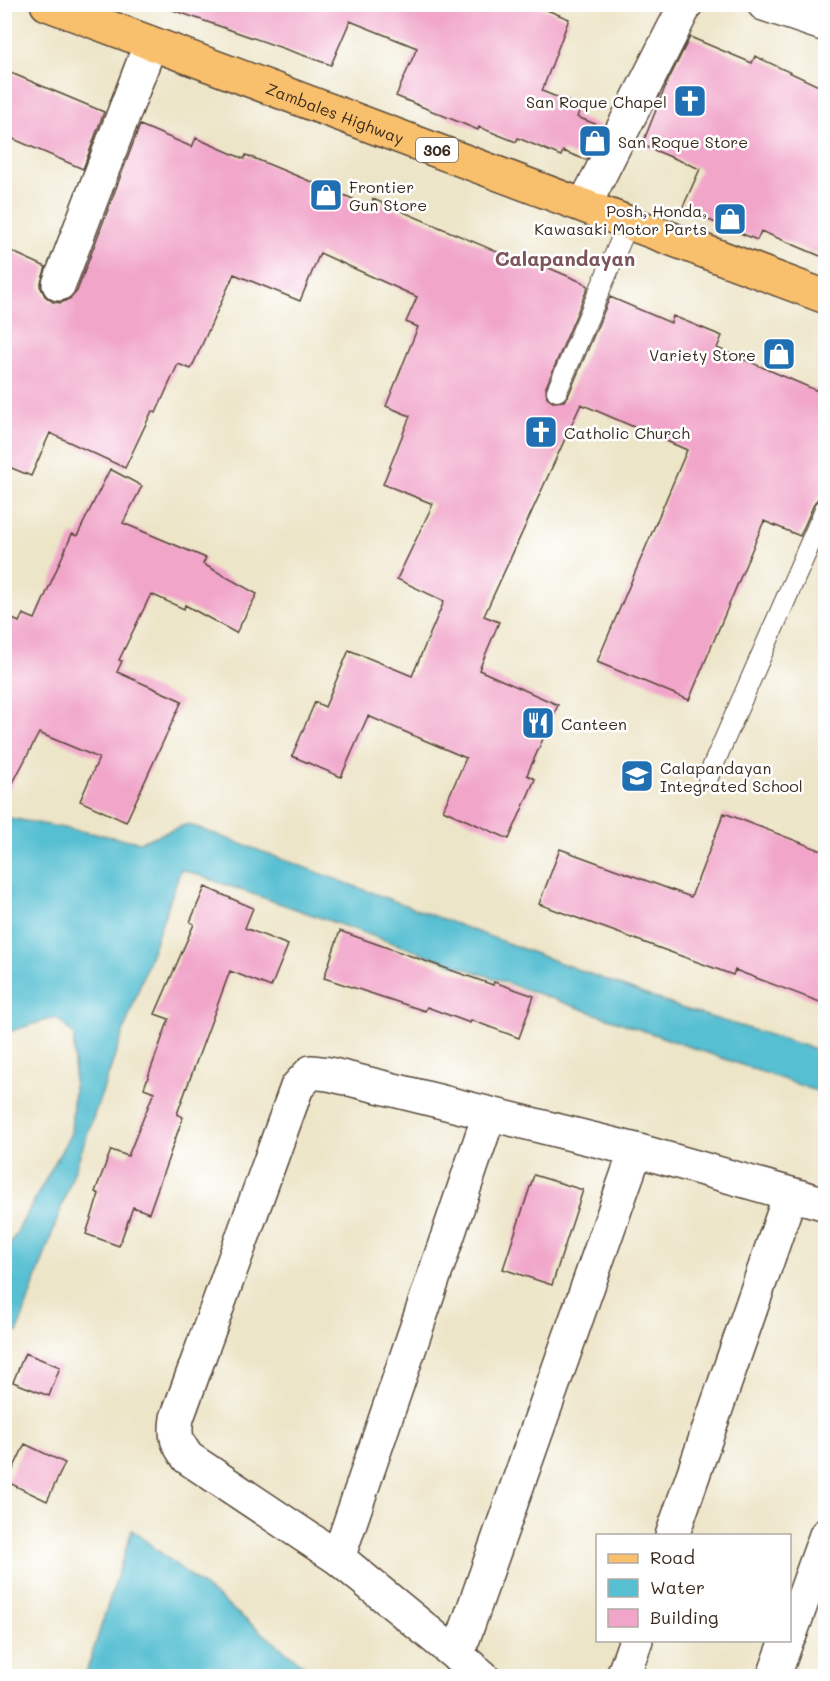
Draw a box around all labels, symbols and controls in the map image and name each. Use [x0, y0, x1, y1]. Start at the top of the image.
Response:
street label: Zambales Highway [263, 77, 407, 148]
church icon: San Roque Chapel [672, 83, 708, 119]
place label: San Roque Chapel [526, 91, 667, 112]
shop icon: San Roque Store [577, 123, 613, 159]
place label: San Roque Store [618, 131, 748, 152]
road number: 306 [416, 138, 458, 162]
place label: Frontier Gun Store [349, 176, 427, 215]
shop icon: Frontier Gun Store [308, 177, 344, 213]
place label: Posh, Honda, Kawasaki Motor Parts [534, 200, 707, 239]
shop icon: Posh, Honda, Kawasaki Motor Parts [712, 201, 748, 237]
district label: Calapandayan [495, 245, 635, 271]
shop icon: Variety Store [761, 336, 797, 372]
place label: Variety Store [649, 344, 756, 365]
church icon: Catholic Church [523, 414, 559, 450]
place label: Catholic Church [564, 422, 690, 443]
restaurant icon: Canteen [520, 705, 556, 741]
place label: Canteen [561, 713, 627, 734]
place label: Calapandayan Integrated School [660, 757, 803, 796]
school or university icon: Calapandayan Integrated School [619, 758, 655, 794]
legend [596, 1534, 791, 1642]
text: Road [650, 1545, 695, 1569]
text: Water [650, 1575, 705, 1599]
text: Building [650, 1605, 718, 1629]

